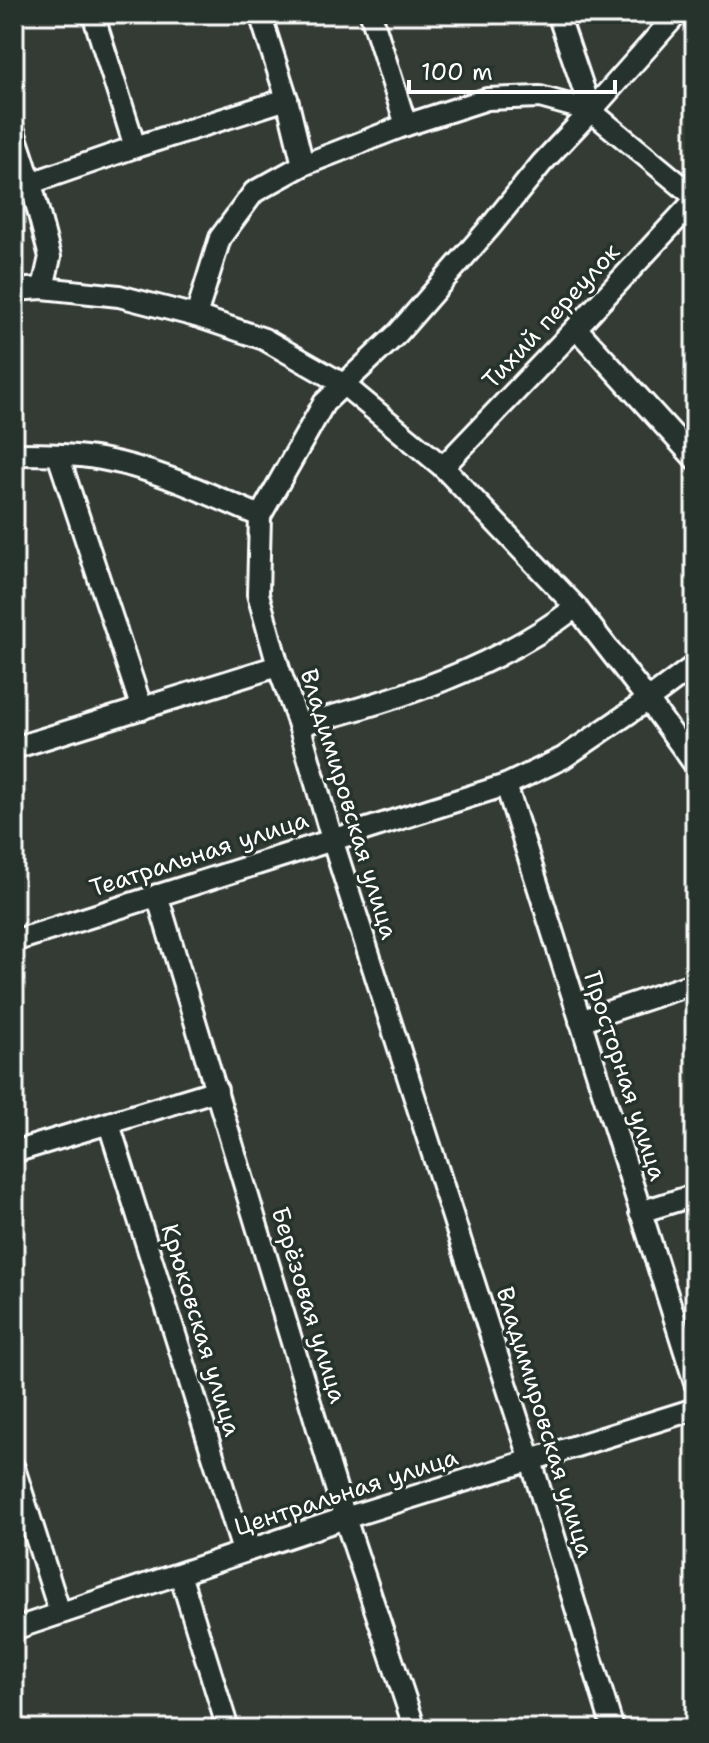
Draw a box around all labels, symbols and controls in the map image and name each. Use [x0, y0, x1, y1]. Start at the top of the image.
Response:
scale bar [409, 44, 615, 94]
text: 100 m [421, 56, 493, 88]
street label: Тихий переулок [475, 236, 627, 396]
street label: Владимировская улица [293, 665, 405, 943]
street label: Театральная улица [86, 804, 312, 904]
street label: Просторная улица [576, 967, 674, 1185]
street label: Берёзовая улица [264, 1203, 354, 1407]
street label: Крюковская улица [153, 1220, 249, 1440]
street label: Владимировская улица [489, 1283, 601, 1561]
street label: Центральная улица [230, 1441, 462, 1543]

